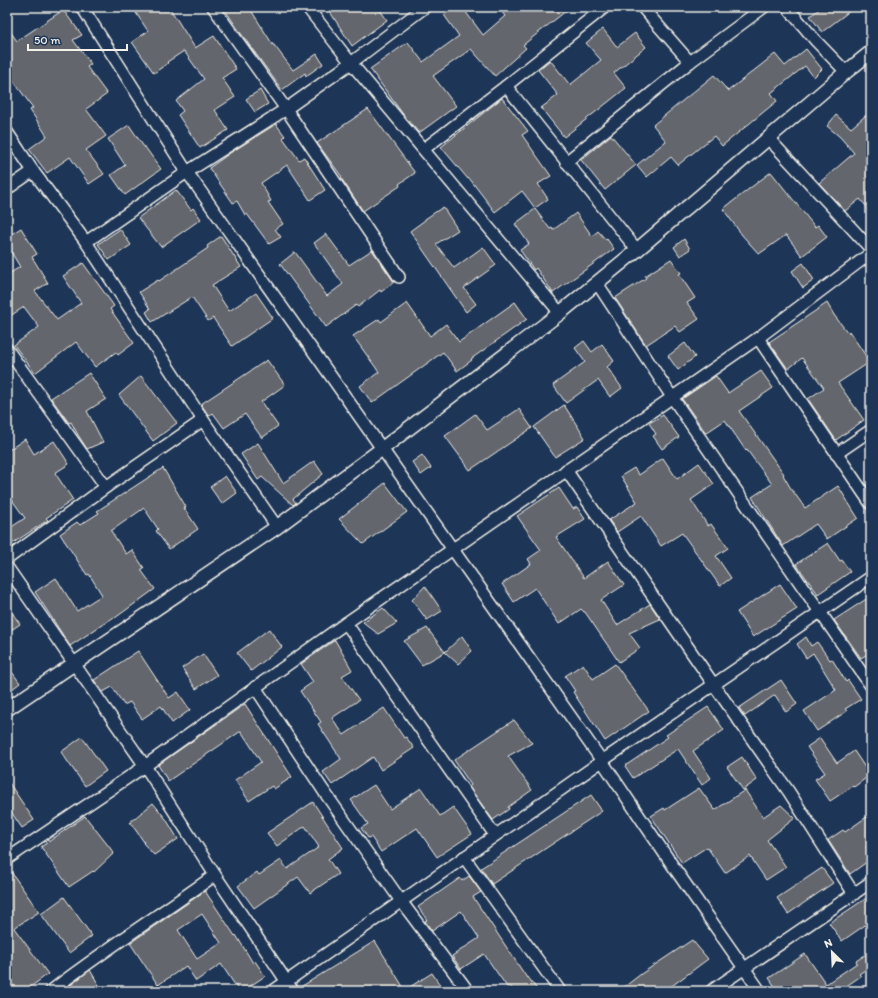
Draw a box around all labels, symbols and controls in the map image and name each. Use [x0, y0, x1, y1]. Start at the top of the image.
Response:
scale bar [28, 26, 127, 52]
text: 50 m [34, 33, 60, 47]
north arrow [812, 932, 852, 972]
text: N [822, 936, 834, 951]

